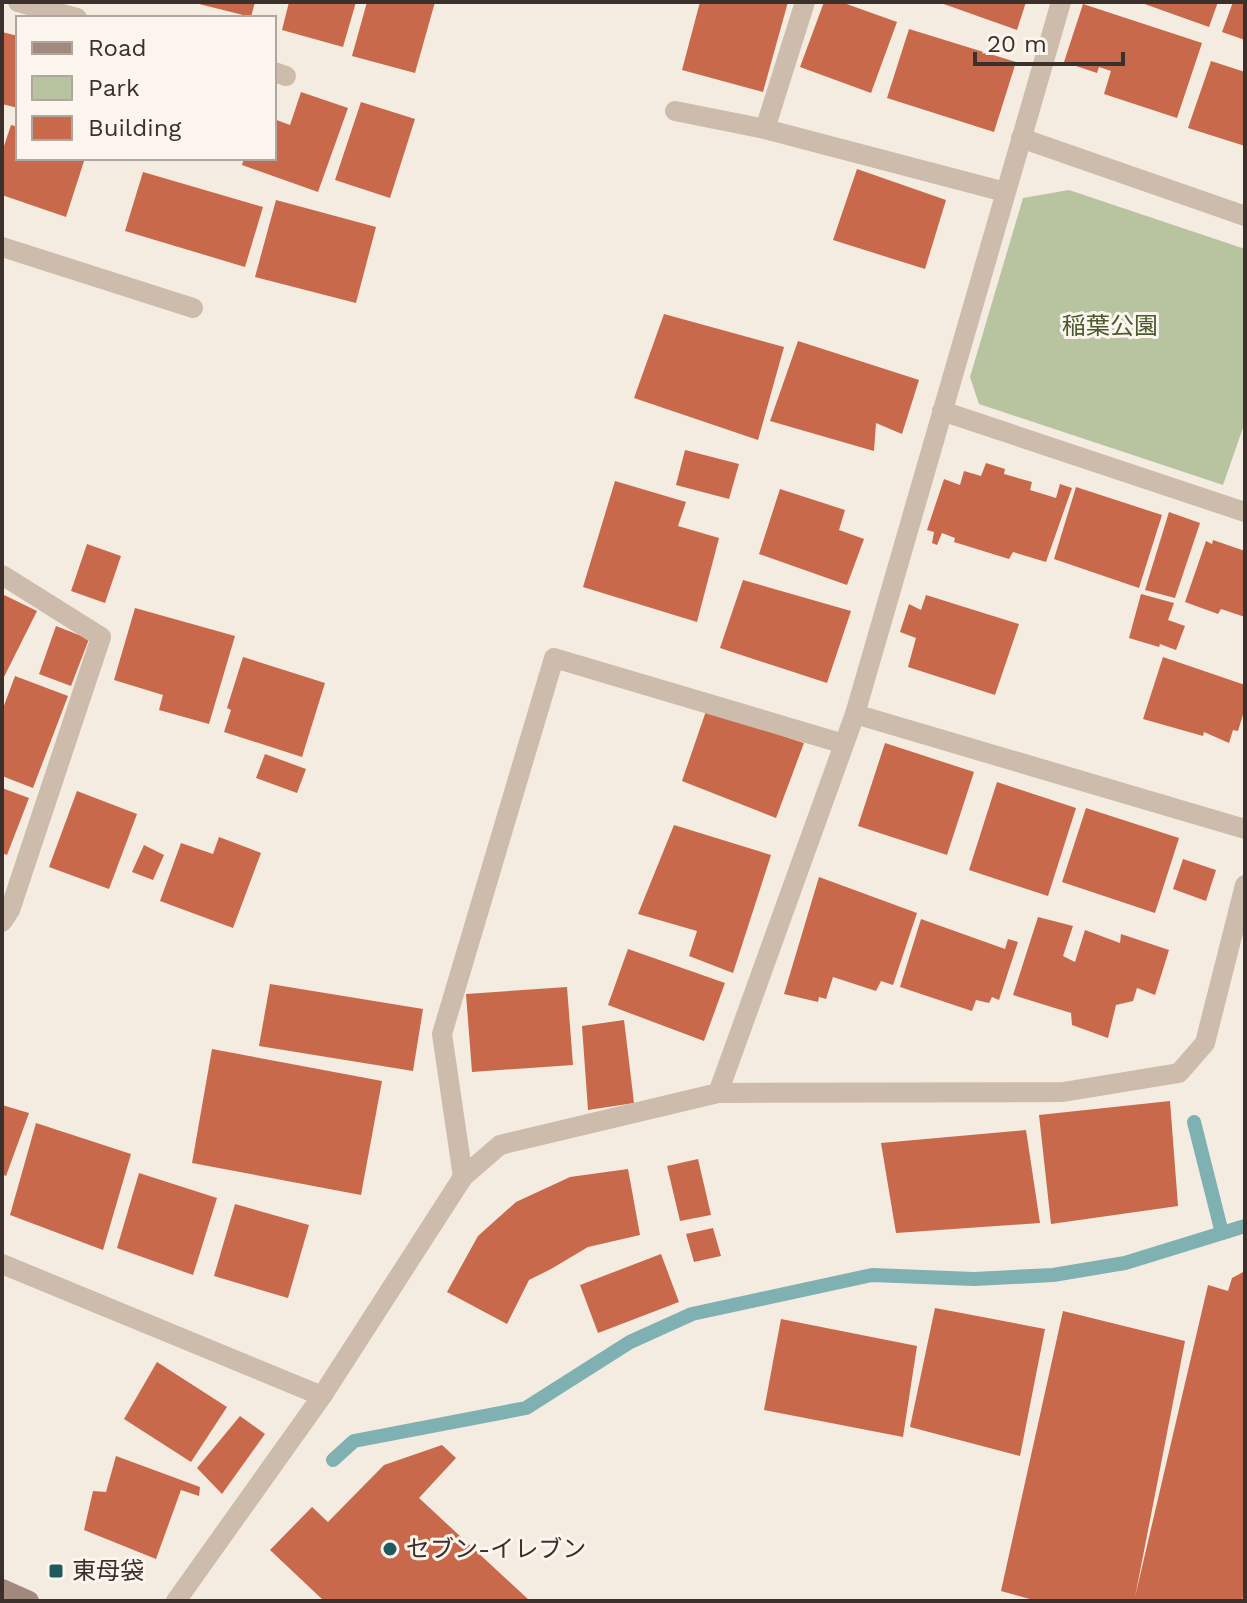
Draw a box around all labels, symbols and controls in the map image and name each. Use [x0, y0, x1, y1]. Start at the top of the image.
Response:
legend [16, 16, 276, 160]
scale bar [975, 16, 1123, 66]
text: 20 m [987, 30, 1047, 58]
text: Road [88, 34, 147, 62]
text: Park [88, 74, 140, 102]
text: Building [88, 114, 181, 142]
park label: 稲葉公園 [1062, 312, 1158, 340]
place label: セブン-イレブン [406, 1535, 586, 1563]
marker: セブン-イレブン [381, 1540, 399, 1558]
place label: 東母袋 [72, 1557, 144, 1585]
marker: 東母袋 [47, 1562, 65, 1580]

